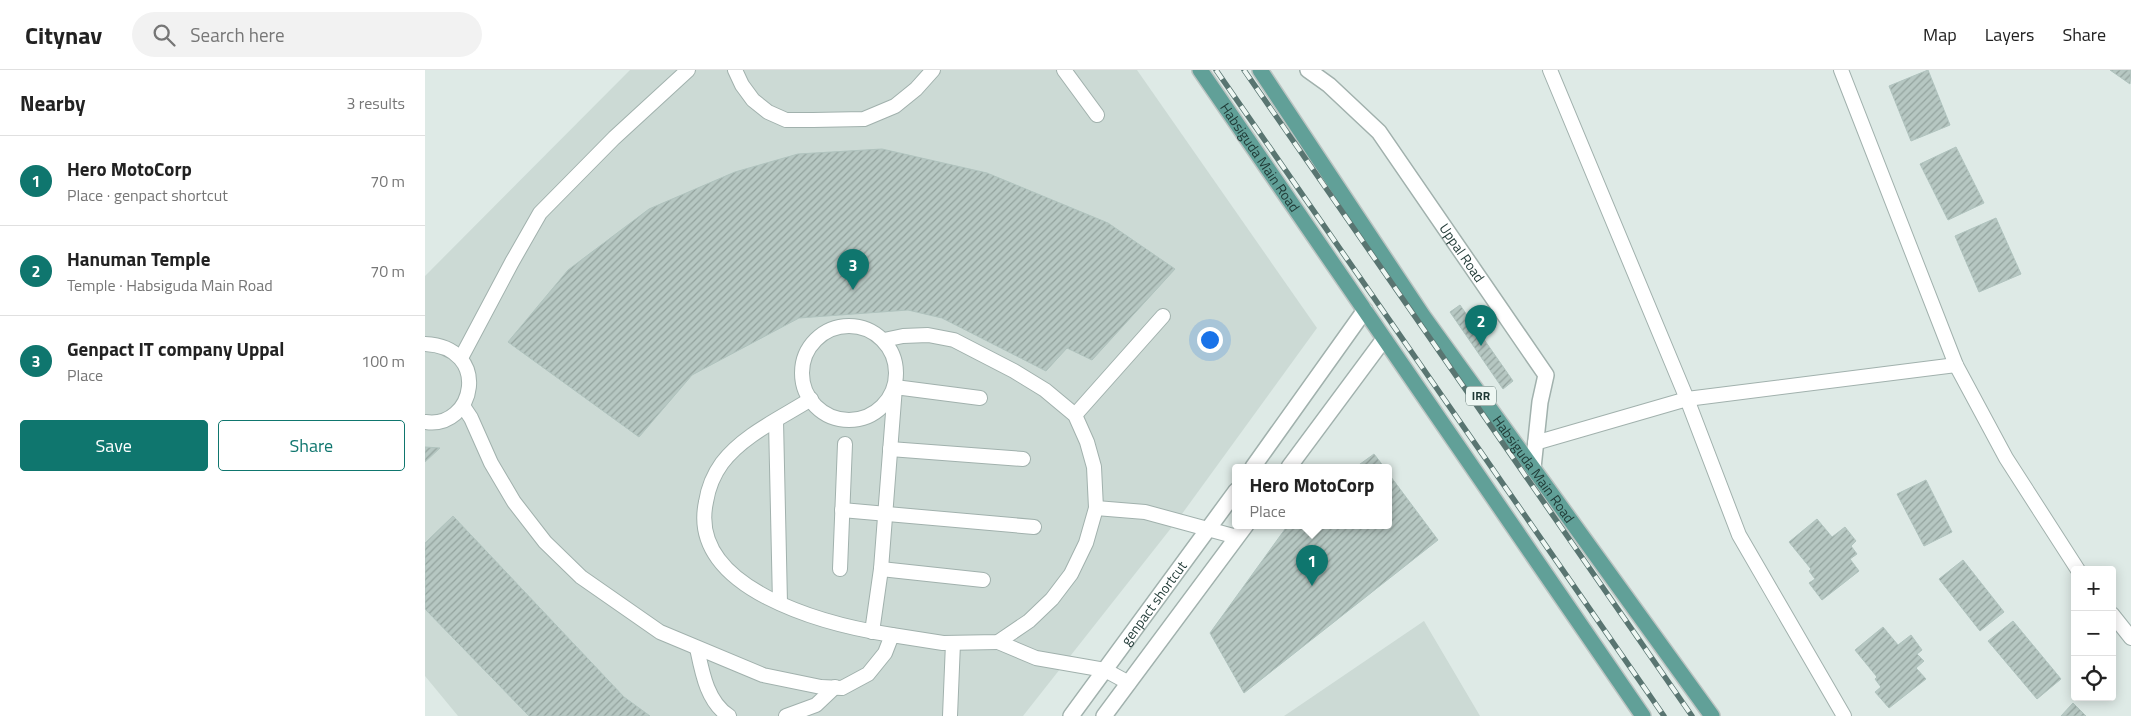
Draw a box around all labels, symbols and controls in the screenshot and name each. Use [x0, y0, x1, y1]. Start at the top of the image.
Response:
search box [132, 12, 482, 57]
text: Citynav [25, 17, 102, 53]
text: Search here [190, 20, 285, 49]
icon: search [150, 21, 178, 49]
text: Map [1923, 21, 1957, 48]
text: Layers [1985, 21, 2034, 48]
text: Share [2062, 21, 2106, 48]
text: Nearby [20, 87, 85, 119]
text: 3 results [346, 91, 405, 115]
street label: Habsiguda Main Road [1215, 98, 1305, 216]
text: Hero MotoCorp [67, 154, 192, 183]
text: 1 [32, 169, 40, 193]
text: 70 m [370, 169, 405, 193]
text: Place · genpact shortcut [67, 183, 228, 207]
street label: Uppal Road [1435, 219, 1490, 286]
text: Hanuman Temple [67, 244, 210, 273]
pin: 3 [837, 249, 869, 290]
text: 2 [32, 259, 40, 283]
text: 70 m [370, 259, 405, 283]
text: Temple · Habsiguda Main Road [67, 273, 273, 297]
pin: 2 [1465, 305, 1497, 346]
your location [1197, 327, 1223, 353]
text: Genpact IT company Uppal [67, 334, 284, 363]
text: 3 [32, 349, 40, 373]
text: 100 m [361, 349, 405, 373]
text: Place [67, 363, 103, 387]
road number: IRR [1466, 386, 1496, 406]
street label: Habsiguda Main Road [1488, 411, 1580, 527]
button: Save [20, 420, 208, 471]
button: Share [218, 420, 405, 471]
popup [1232, 464, 1392, 529]
text: Hero MotoCorp [1250, 470, 1374, 499]
text: Place [1250, 499, 1286, 523]
pin: 1 [1296, 545, 1328, 586]
street label: genpact shortcut [1115, 556, 1191, 649]
map controls [2071, 566, 2116, 701]
button: + [2071, 566, 2116, 611]
button: − [2071, 611, 2116, 656]
button: locate [2071, 656, 2116, 701]

